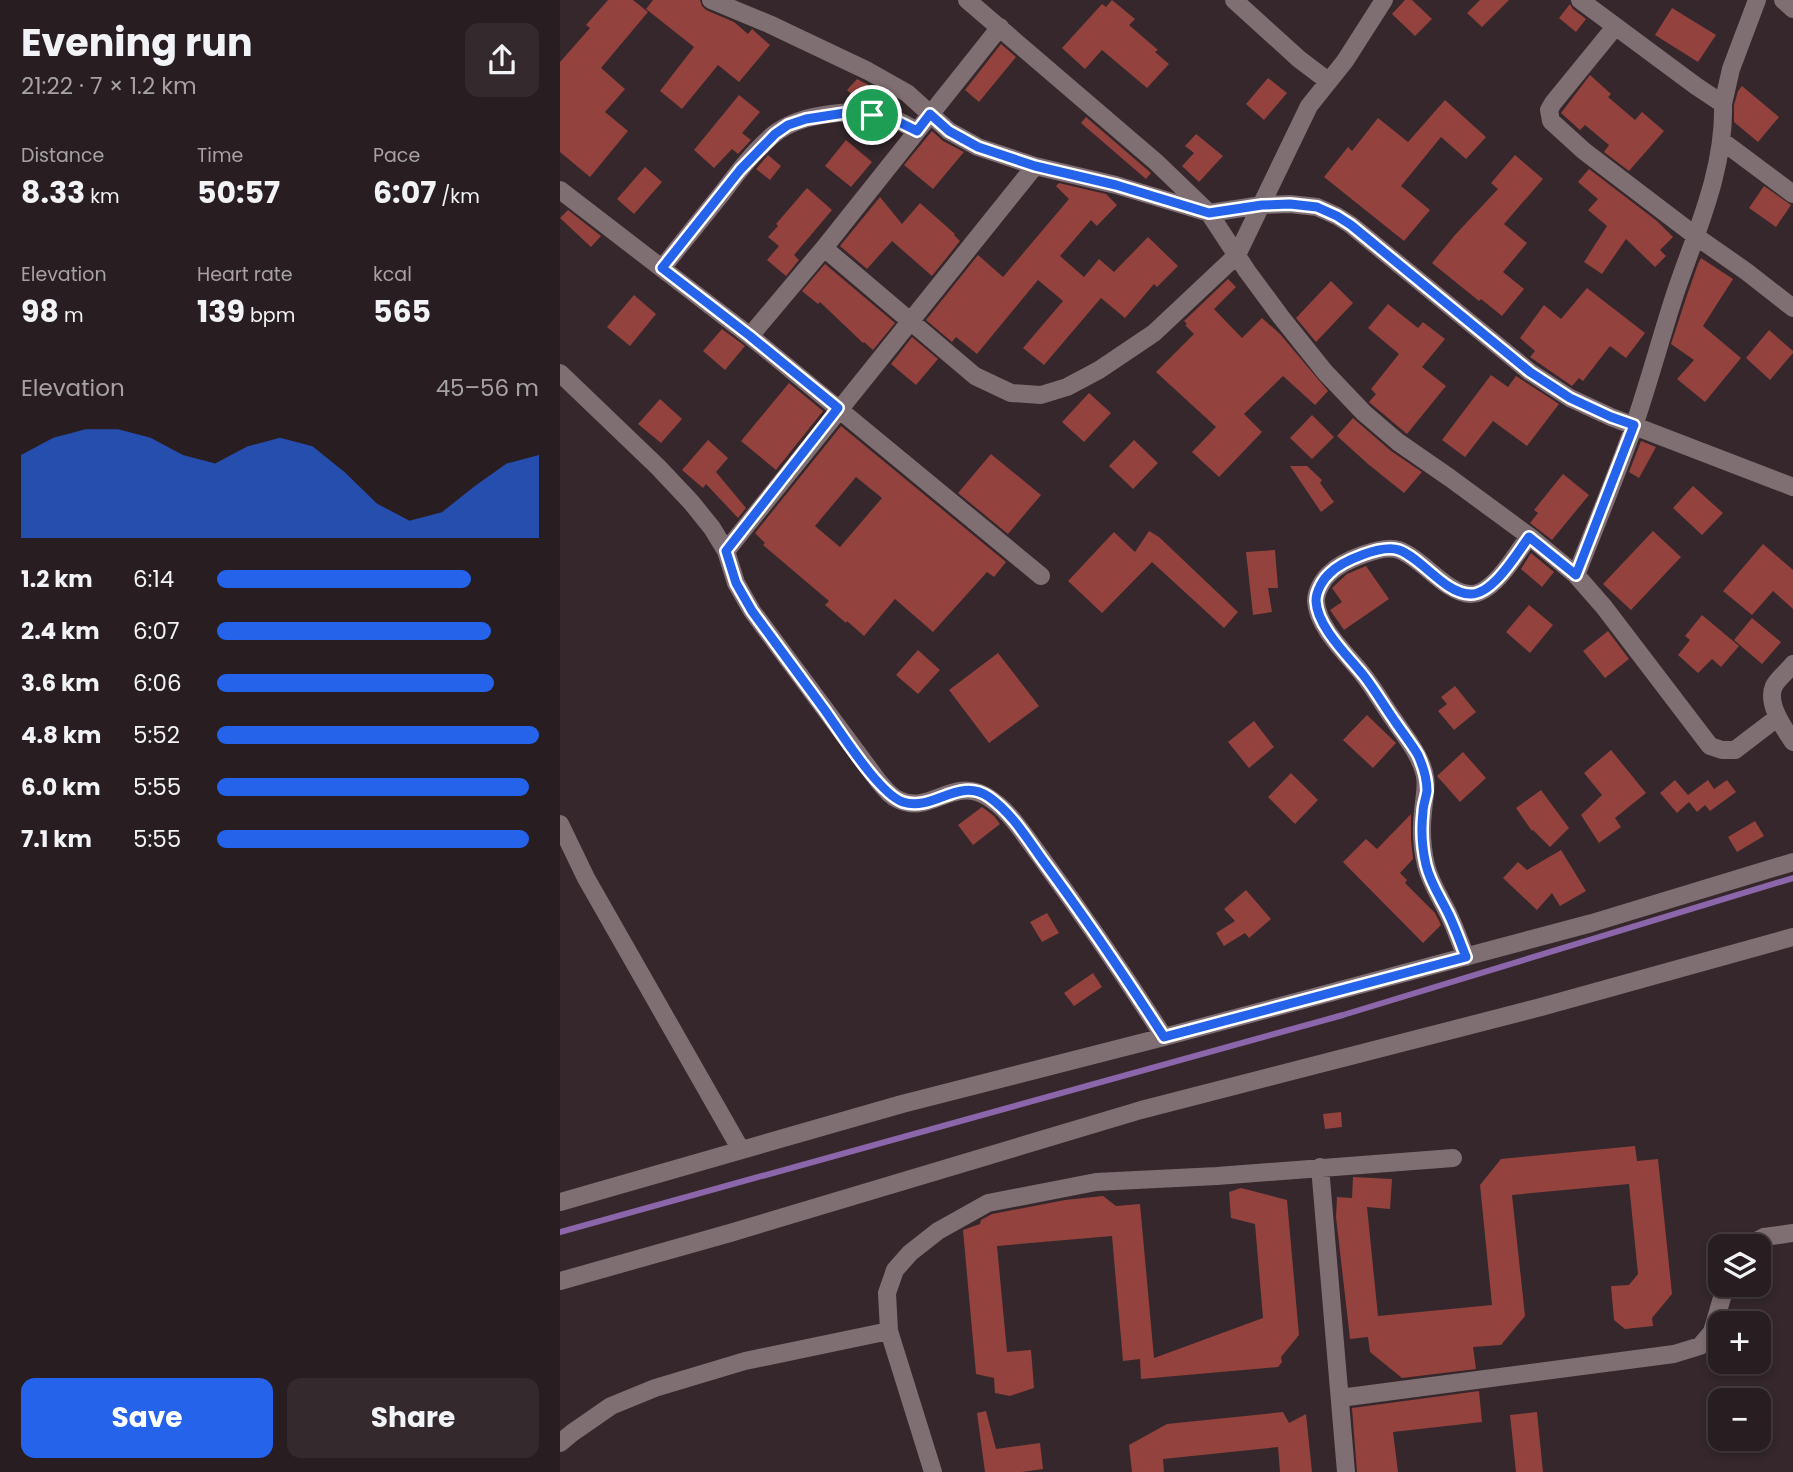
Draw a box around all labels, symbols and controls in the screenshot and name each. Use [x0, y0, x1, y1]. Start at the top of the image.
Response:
text: Evening run [21, 16, 253, 69]
button: share [465, 23, 539, 97]
text: 21:22 · 7 × 1.2 km [21, 70, 197, 102]
pin [842, 85, 902, 145]
icon: arrive [853, 96, 891, 134]
text: Distance [21, 142, 104, 169]
text: Time [197, 142, 243, 169]
text: Pace [373, 142, 420, 169]
text: 8.33 [21, 171, 85, 214]
text: 50:57 [197, 171, 280, 214]
text: 6:07 [373, 171, 436, 214]
text: km [85, 183, 120, 210]
text: /km [436, 183, 480, 210]
text: Elevation [21, 261, 107, 288]
text: Heart rate [197, 261, 292, 288]
text: kcal [373, 261, 412, 288]
text: 98 [21, 290, 59, 333]
text: 139 [197, 290, 245, 333]
text: 565 [373, 290, 431, 333]
text: m [59, 302, 84, 329]
text: bpm [245, 302, 295, 329]
text: Elevation [21, 372, 125, 404]
text: 45–56 m [436, 372, 539, 404]
text: 1.2 km [21, 563, 93, 595]
text: 6:14 [133, 563, 174, 595]
text: 2.4 km [21, 615, 100, 647]
text: 6:07 [133, 615, 180, 647]
text: 3.6 km [21, 667, 100, 699]
text: 6:06 [133, 667, 182, 699]
text: 4.8 km [21, 719, 101, 751]
text: 5:52 [133, 719, 180, 751]
text: 6.0 km [21, 771, 101, 803]
text: 5:55 [133, 771, 181, 803]
text: 7.1 km [21, 823, 92, 855]
text: 5:55 [133, 823, 181, 855]
map controls [1708, 1234, 1771, 1451]
button: layers [1708, 1234, 1771, 1297]
button: + [1708, 1311, 1771, 1374]
button: Save [21, 1378, 273, 1458]
button: Share [287, 1378, 539, 1458]
button: − [1708, 1388, 1771, 1451]

